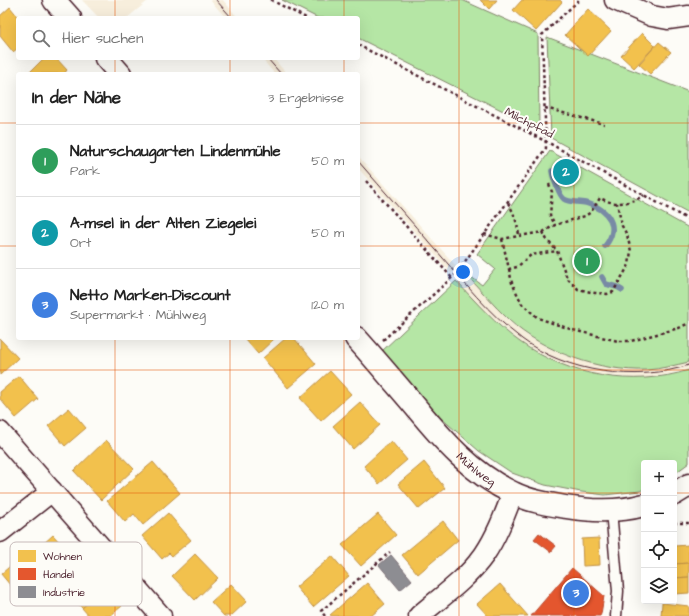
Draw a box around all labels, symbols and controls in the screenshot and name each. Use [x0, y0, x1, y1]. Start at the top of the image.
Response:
search box [16, 16, 360, 60]
icon: search [30, 27, 52, 49]
text: Hier suchen [62, 28, 143, 49]
text: In der Nähe [32, 86, 121, 110]
text: 3 Ergebnisse [268, 89, 344, 107]
street label: Milchpfad [501, 103, 557, 143]
text: Naturschaugarten Lindenmühle [70, 141, 281, 162]
text: 1 [44, 152, 46, 170]
text: 50 m [311, 152, 344, 170]
pin: 2 [553, 157, 579, 187]
text: Park [70, 162, 100, 180]
text: A-msel in der Alten Ziegelei [70, 213, 256, 234]
text: 2 [41, 224, 49, 242]
text: 50 m [311, 224, 344, 242]
text: Ort [70, 234, 91, 252]
pin: 1 [574, 246, 600, 276]
your location [453, 262, 473, 282]
text: Netto Marken-Discount [70, 285, 231, 306]
text: 3 [42, 296, 48, 314]
text: 120 m [311, 296, 344, 314]
text: Supermarkt · Mühlweg [70, 306, 206, 324]
street label: Mühlweg [452, 448, 499, 491]
map controls [641, 460, 677, 604]
button: + [641, 460, 677, 496]
button: − [641, 496, 677, 532]
button: locate [641, 532, 677, 568]
legend [10, 542, 142, 606]
text: Wohnen [43, 549, 82, 564]
text: Handel [43, 567, 74, 582]
button: layers [641, 568, 677, 604]
pin: 3 [563, 578, 589, 608]
text: Industrie [43, 585, 85, 600]

